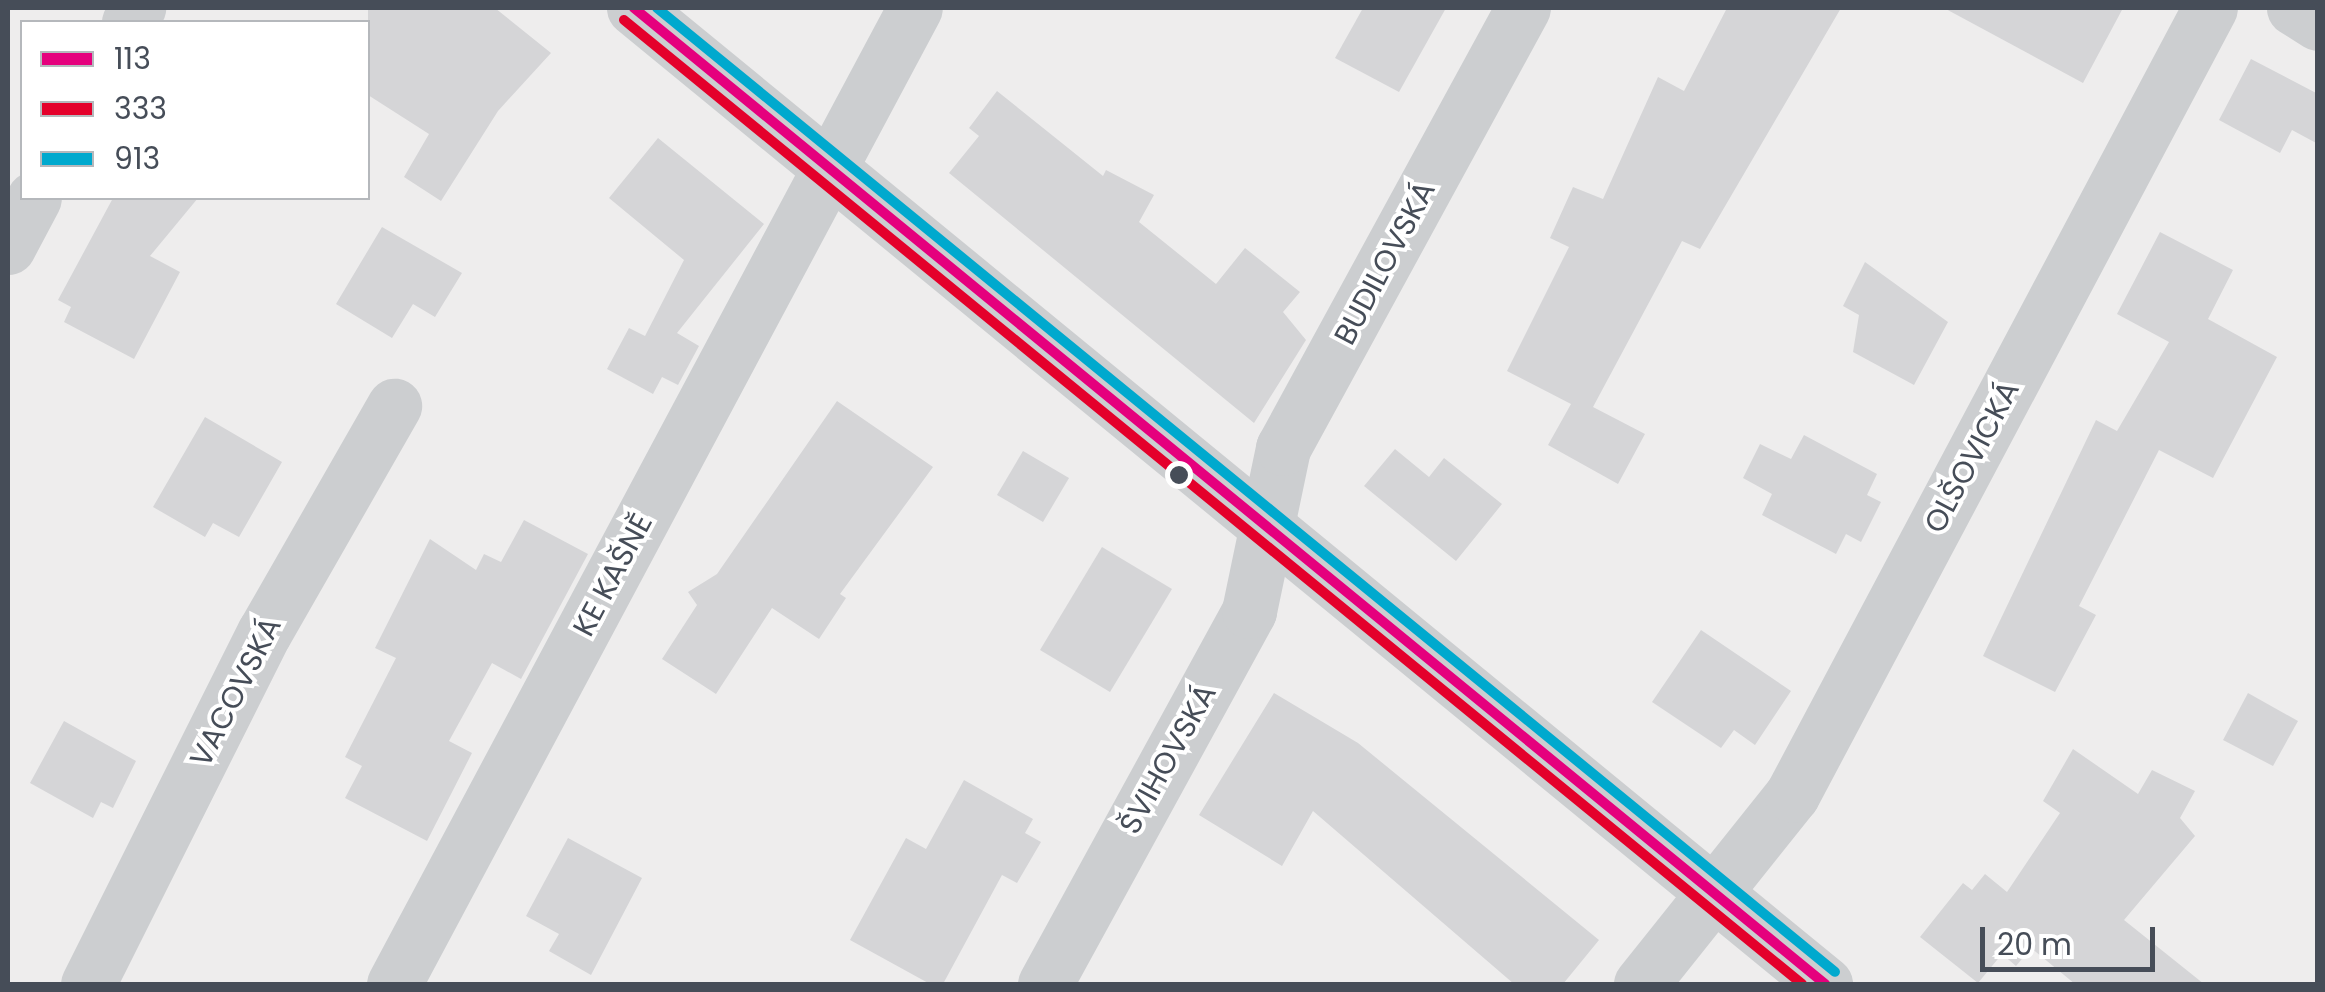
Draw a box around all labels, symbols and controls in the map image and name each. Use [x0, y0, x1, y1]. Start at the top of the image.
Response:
legend [20, 20, 370, 200]
text: 113 [114, 37, 151, 80]
text: 333 [114, 87, 167, 130]
text: 913 [114, 137, 160, 180]
street label: BUDILOVSKÁ [1327, 175, 1443, 351]
street label: OLŠOVICKÁ [1917, 375, 2027, 539]
unlabelled marker [1169, 465, 1189, 485]
street label: KE KAŠNĚ [566, 508, 660, 642]
street label: VACOVSKÁ [183, 611, 289, 773]
street label: ŠVIHOVSKÁ [1112, 678, 1224, 840]
scale bar [1985, 907, 2160, 969]
text: 20 m [1997, 923, 2072, 966]

